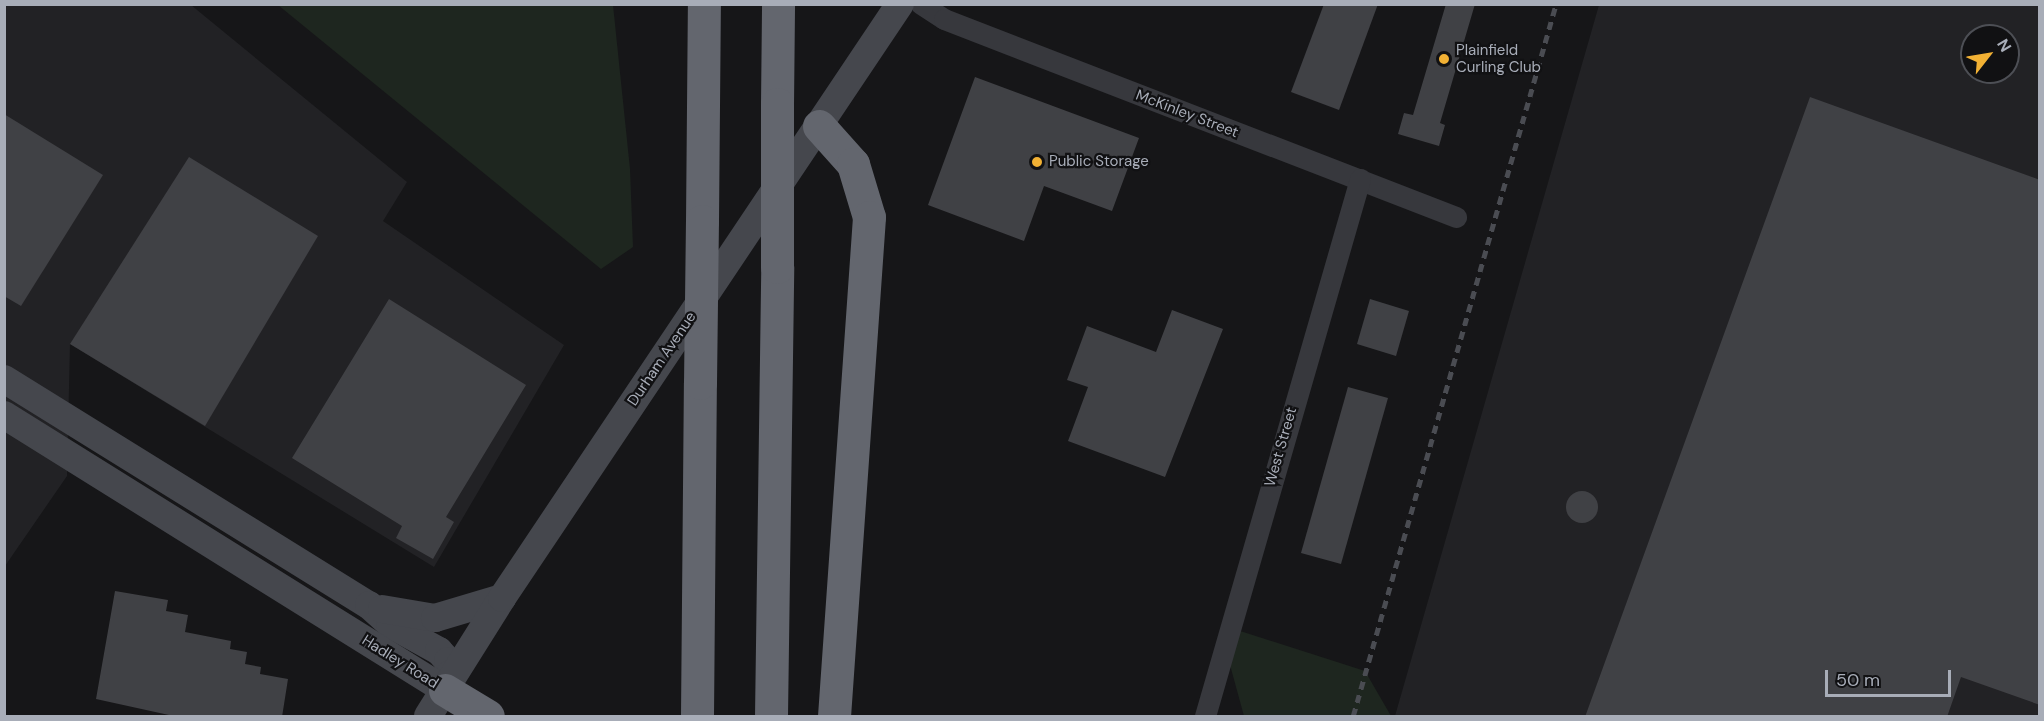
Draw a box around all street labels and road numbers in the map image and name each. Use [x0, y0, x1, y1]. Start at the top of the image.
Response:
street label: McKinley Street [1133, 86, 1241, 142]
street label: Durham Avenue [624, 309, 700, 409]
street label: West Street [1261, 405, 1301, 489]
street label: Hadley Road [359, 631, 441, 693]

